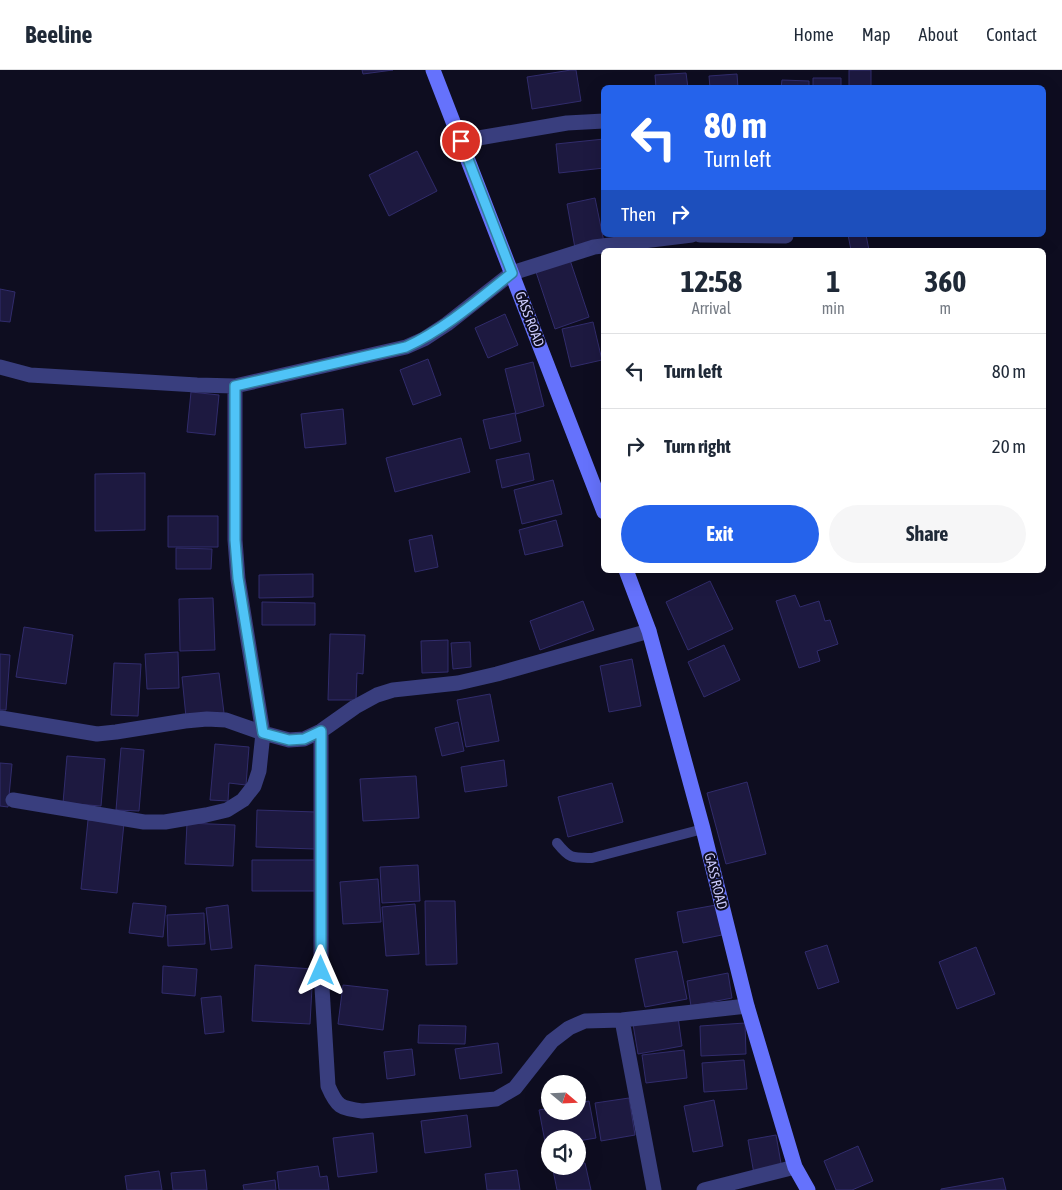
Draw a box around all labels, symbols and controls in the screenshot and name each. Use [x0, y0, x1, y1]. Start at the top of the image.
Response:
text: Beeline [25, 21, 92, 48]
text: Home [794, 24, 834, 45]
text: Map [862, 24, 891, 45]
text: About [919, 24, 958, 45]
text: Contact [986, 24, 1037, 45]
icon: left [621, 105, 686, 170]
text: 80 m [704, 105, 767, 145]
pin [440, 120, 482, 162]
icon: arrive [447, 127, 475, 155]
text: Turn left [704, 146, 771, 172]
icon: right [666, 200, 694, 228]
text: Then [621, 203, 656, 225]
text: 12:58 [680, 264, 742, 298]
text: 1 [826, 264, 840, 298]
text: 360 [924, 264, 966, 298]
street label: GASS ROAD [512, 289, 548, 349]
text: Arrival [692, 299, 731, 317]
text: min [822, 299, 845, 317]
text: m [940, 299, 951, 317]
icon: left [621, 357, 649, 385]
text: Turn left [664, 360, 722, 382]
text: 80 m [992, 360, 1026, 382]
icon: right [621, 432, 649, 460]
text: Turn right [664, 435, 731, 457]
text: 20 m [992, 435, 1026, 457]
button: Exit [621, 505, 819, 563]
button: Share [829, 505, 1026, 563]
street label: GASS ROAD [701, 851, 731, 911]
position arrow [294, 944, 346, 996]
north arrow [541, 1075, 586, 1120]
map controls [541, 1075, 586, 1175]
button: sound [541, 1130, 586, 1175]

